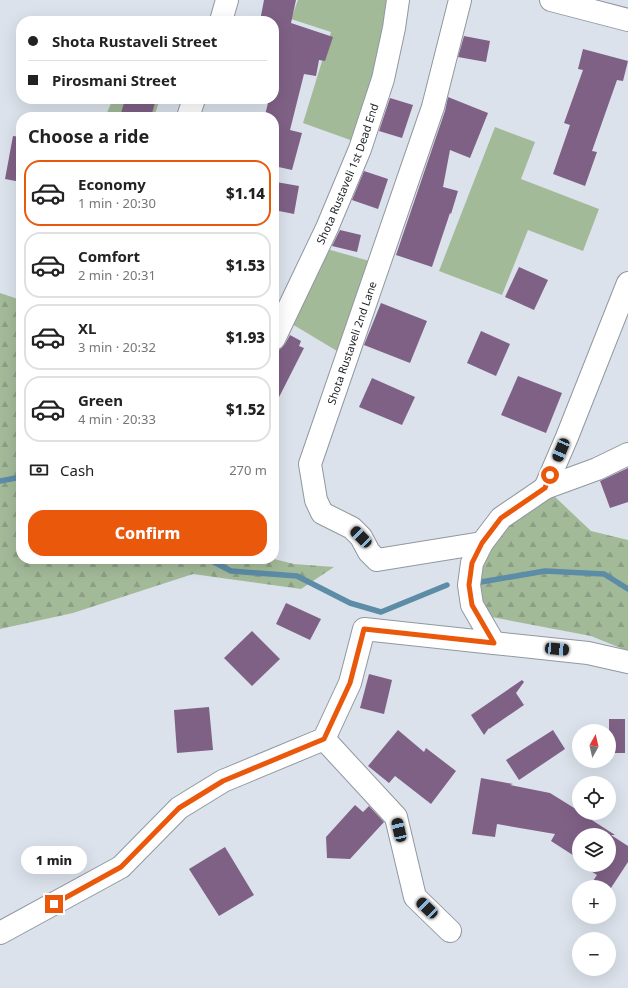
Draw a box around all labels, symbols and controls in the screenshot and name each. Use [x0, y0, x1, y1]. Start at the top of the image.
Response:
text: Shota Rustaveli Street [52, 31, 217, 51]
text: Pirosmani Street [52, 70, 176, 90]
street label: Shota Rustaveli 1st Dead End [312, 101, 381, 246]
text: Choose a ride [28, 124, 149, 148]
text: Economy [78, 174, 146, 194]
icon: car [30, 175, 66, 211]
text: $1.14 [226, 183, 265, 203]
text: 1 min · 20:30 [78, 194, 156, 212]
text: Comfort [78, 246, 140, 266]
icon: car [30, 247, 66, 283]
text: $1.53 [226, 255, 265, 275]
text: 2 min · 20:31 [78, 266, 156, 284]
street label: Shota Rustaveli 2nd Lane [323, 279, 380, 407]
text: XL [78, 318, 96, 338]
icon: car [30, 319, 66, 355]
text: $1.93 [226, 327, 265, 347]
text: 3 min · 20:32 [78, 338, 156, 356]
text: Green [78, 390, 123, 410]
icon: car [30, 391, 66, 427]
text: $1.52 [226, 399, 265, 419]
text: 4 min · 20:33 [78, 410, 156, 428]
car [551, 437, 571, 463]
icon: cash [28, 459, 50, 481]
text: Cash [60, 460, 94, 480]
text: 270 m [229, 461, 267, 479]
route start [541, 466, 559, 484]
button: Confirm [28, 510, 267, 556]
car [348, 524, 374, 550]
car [545, 642, 569, 656]
north arrow [572, 724, 616, 768]
map controls [572, 724, 616, 976]
button: locate [572, 776, 616, 820]
car [390, 817, 408, 843]
button: layers [572, 828, 616, 872]
callout: 1 min [21, 846, 87, 874]
text: 1 min [36, 851, 72, 869]
button: + [572, 880, 616, 924]
route end [45, 895, 63, 913]
car [414, 895, 440, 921]
button: − [572, 932, 616, 976]

